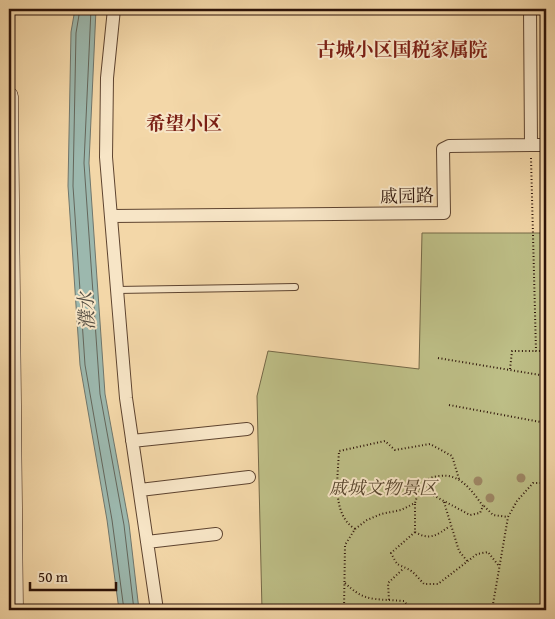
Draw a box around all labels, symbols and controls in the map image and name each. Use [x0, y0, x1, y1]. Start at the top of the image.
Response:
district label: 古城小区国税家属院 [316, 35, 488, 63]
district label: 希望小区 [146, 109, 222, 137]
street label: 戚园路 [380, 182, 434, 209]
water label: 濮水 [71, 289, 101, 331]
park label: 戚城文物景区 [329, 474, 439, 501]
scale bar [30, 559, 116, 591]
text: 50 m [38, 566, 69, 587]

